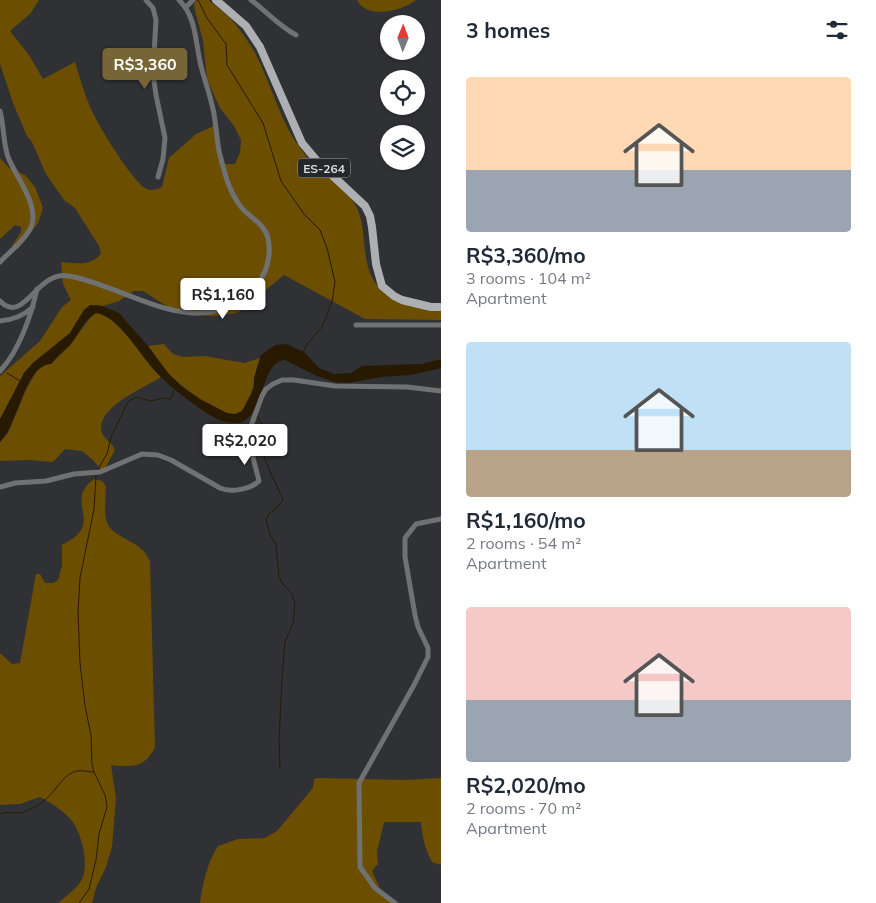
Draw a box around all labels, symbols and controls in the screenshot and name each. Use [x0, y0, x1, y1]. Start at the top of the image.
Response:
north arrow [380, 15, 425, 60]
map controls [380, 15, 425, 170]
icon: filters [823, 16, 851, 44]
text: 3 homes [466, 17, 550, 43]
pin: R$3,360 [99, 48, 191, 90]
text: R$3,360 [113, 54, 177, 74]
button: locate [380, 70, 425, 115]
icon: home [614, 110, 704, 200]
button: layers [380, 125, 425, 170]
road number: ES-264 [298, 158, 350, 178]
text: R$3,360/mo [466, 242, 586, 268]
text: 3 rooms · 104 m² [466, 268, 591, 288]
pin: R$1,160 [177, 278, 269, 320]
text: R$1,160 [191, 284, 255, 304]
text: Apartment [466, 288, 547, 308]
icon: home [614, 375, 704, 465]
pin: R$2,020 [199, 424, 291, 466]
text: R$2,020 [213, 430, 277, 450]
text: R$1,160/mo [466, 507, 586, 533]
text: 2 rooms · 54 m² [466, 533, 581, 553]
text: Apartment [466, 553, 547, 573]
icon: home [614, 640, 704, 730]
text: R$2,020/mo [466, 772, 586, 798]
text: 2 rooms · 70 m² [466, 798, 581, 818]
text: Apartment [466, 818, 547, 838]

